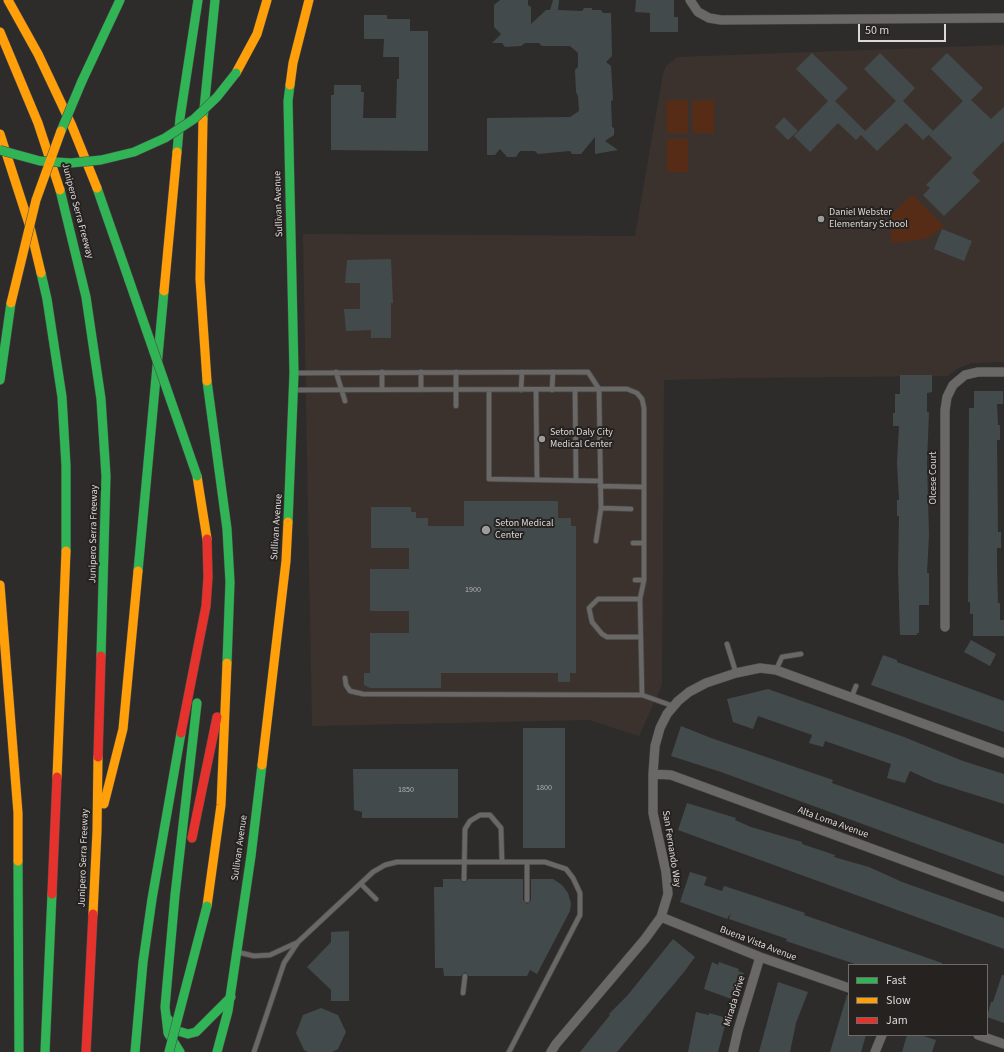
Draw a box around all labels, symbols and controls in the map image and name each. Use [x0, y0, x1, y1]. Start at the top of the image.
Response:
scale bar [860, 16, 948, 42]
text: 50 m [865, 22, 889, 39]
street label: Junipero Serra Freeway [58, 162, 96, 260]
street label: Sullivan Avenue [272, 171, 286, 237]
place label: Daniel Webster Elementary School [829, 207, 908, 230]
marker: Daniel Webster Elementary School [816, 214, 826, 224]
place label: Seton Daly City Medical Center [550, 427, 613, 450]
marker: Seton Daly City Medical Center [537, 434, 547, 444]
street label: Olcese Court [928, 451, 940, 505]
street label: Junipero Serra Freeway [87, 485, 101, 583]
street label: Sullivan Avenue [269, 494, 285, 560]
place label: Seton Medical Center [495, 518, 554, 542]
marker: Seton Medical Center [480, 524, 492, 536]
house number: 1900 [465, 585, 481, 595]
house number: 1800 [536, 783, 552, 793]
house number: 1850 [398, 785, 414, 795]
street label: Alta Loma Avenue [796, 805, 870, 841]
street label: Junipero Serra Freeway [76, 809, 92, 907]
street label: San Fernando Way [659, 810, 683, 888]
street label: Sullivan Avenue [229, 814, 251, 882]
street label: Buena Vista Avenue [718, 924, 798, 964]
legend [848, 964, 988, 1036]
text: Fast [886, 972, 906, 989]
street label: Mirada Drive [722, 974, 748, 1028]
text: Slow [886, 992, 911, 1009]
text: Jam [886, 1012, 908, 1029]

